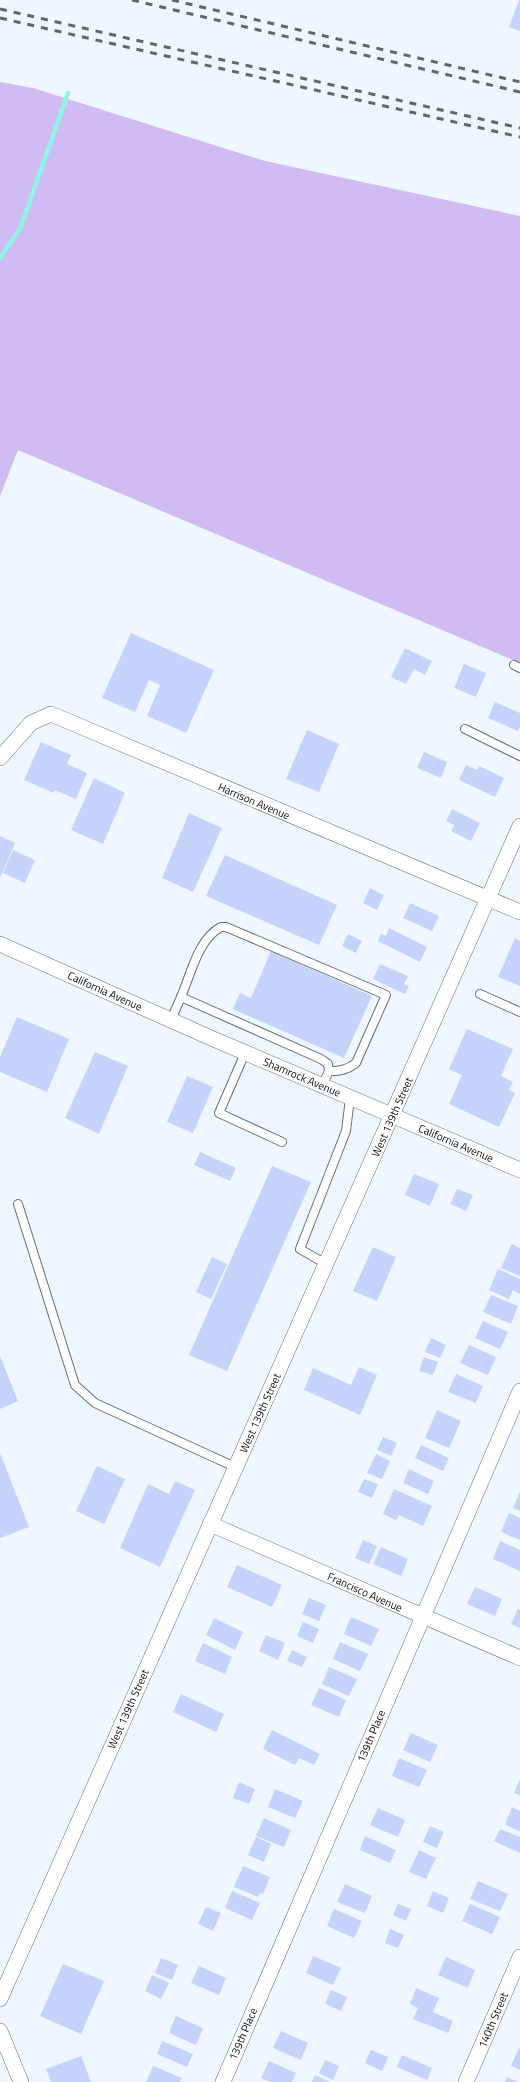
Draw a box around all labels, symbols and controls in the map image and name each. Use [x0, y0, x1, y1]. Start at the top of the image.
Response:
street label: Harrison Avenue [216, 779, 293, 824]
street label: California Avenue [65, 967, 145, 1015]
street label: Shamrock Avenue [261, 1053, 344, 1101]
street label: West 139th Street [367, 1075, 417, 1159]
street label: California Avenue [416, 1120, 496, 1166]
street label: West 139th Street [235, 1371, 285, 1455]
street label: Francisco Avenue [325, 1568, 405, 1616]
street label: West 139th Street [103, 1667, 153, 1751]
street label: 139th Place [353, 1707, 389, 1765]
street label: 140th Street [474, 1990, 512, 2050]
street label: 139th Place [225, 2005, 261, 2063]

